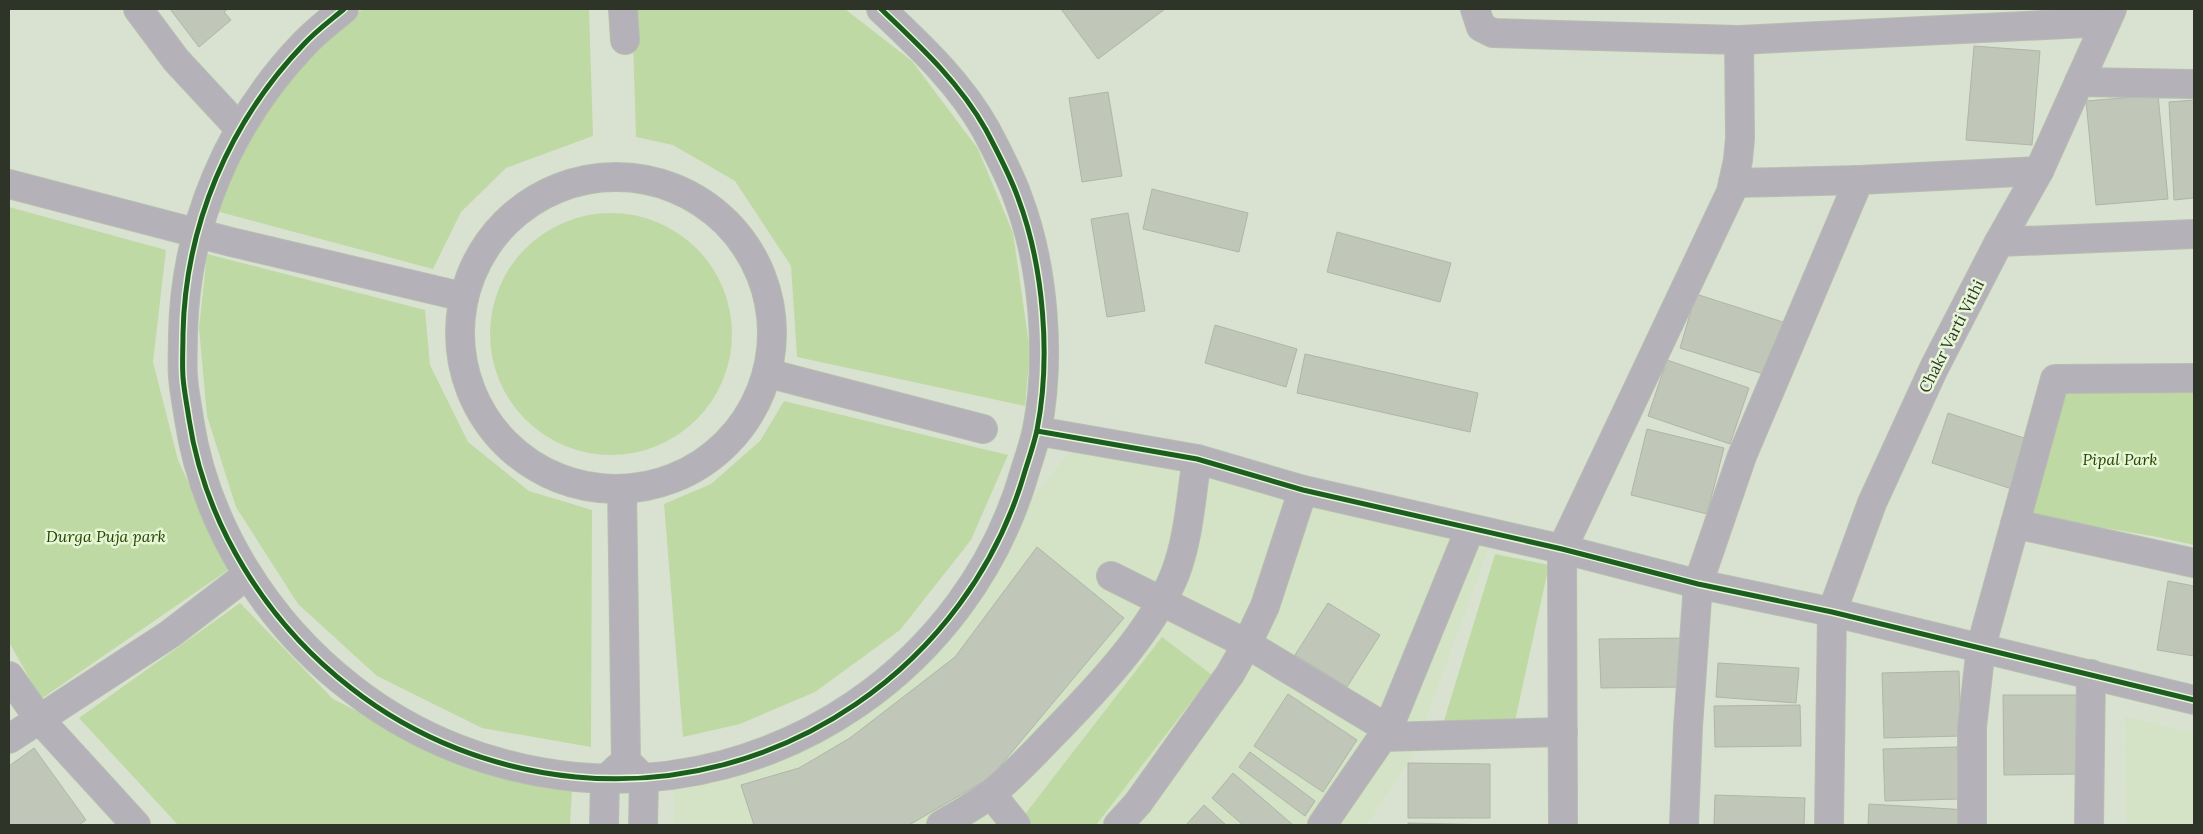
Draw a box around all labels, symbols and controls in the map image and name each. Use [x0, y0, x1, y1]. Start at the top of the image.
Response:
street label: Chakr Varti Vithi [1914, 276, 1988, 396]
park label: Pipal Park [2083, 449, 2157, 469]
park label: Durga Puja park [46, 526, 166, 546]

